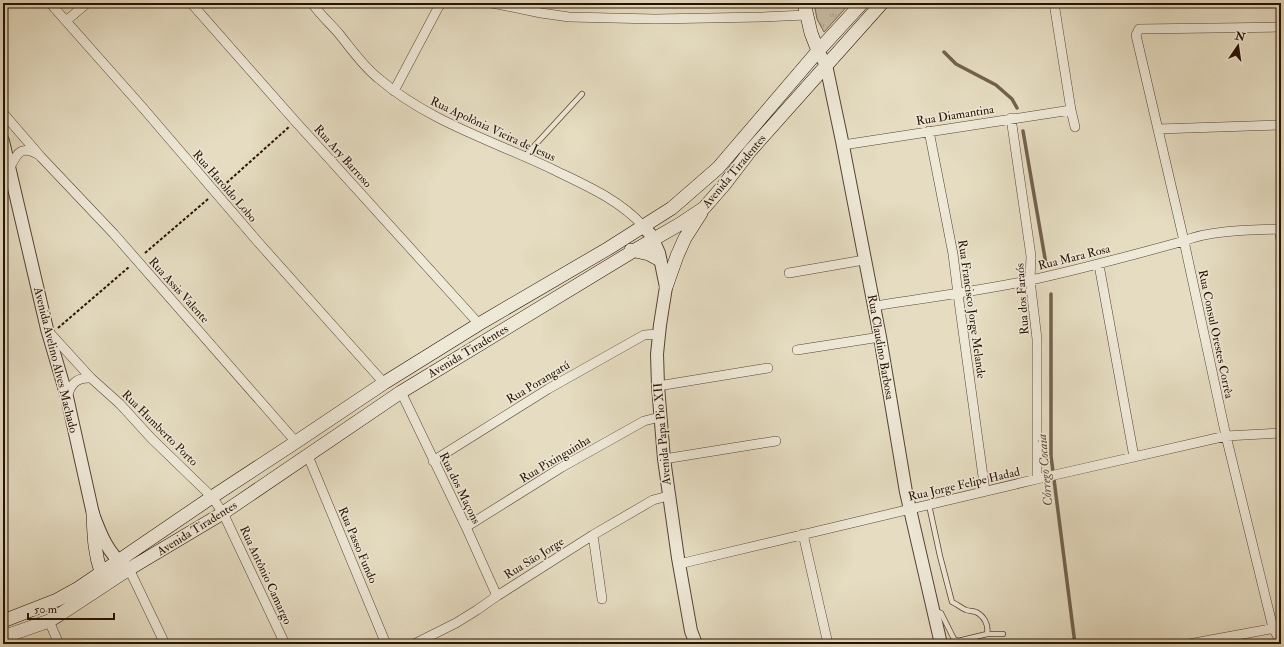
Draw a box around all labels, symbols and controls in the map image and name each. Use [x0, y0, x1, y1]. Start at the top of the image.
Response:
north arrow [1218, 26, 1258, 66]
text: N [1233, 29, 1248, 44]
street label: Rua Apolônia Vieira de Jesus [428, 94, 558, 165]
street label: Rua Diamantina [915, 102, 996, 129]
street label: Rua Ary Barroso [310, 122, 375, 191]
street label: Avenida Tiradentes [699, 131, 770, 212]
street label: Rua Haroldo Lobo [189, 147, 260, 226]
street label: Rua Francisco Jorge Melande [954, 239, 989, 379]
street label: Rua Mara Rosa [1036, 241, 1113, 274]
street label: Rua Assis Valente [145, 254, 212, 326]
street label: Rua dos Faraós [1013, 263, 1032, 335]
street label: Rua Consul Orestes Corrêa [1195, 268, 1237, 401]
street label: Avenida Avelino Alves Machado [30, 285, 81, 435]
street label: Rua Claudino Barbosa [864, 293, 897, 402]
street label: Avenida Tiradentes [424, 321, 511, 382]
street label: Rua Porangatú [504, 358, 573, 407]
street label: Avenida Papa Pio XII [651, 382, 675, 487]
street label: Rua Humberto Porto [118, 387, 201, 470]
street label: Rua Pixinguinha [517, 432, 594, 486]
water label: Córrego Cocaia [1034, 433, 1056, 507]
street label: Rua dos Maçons [436, 450, 483, 526]
street label: Rua Jorge Felipe Hadad [907, 464, 1021, 505]
street label: Avenida Tiradentes [154, 498, 240, 560]
street label: Rua Passo Fundo [335, 505, 380, 586]
street label: Rua Antônio Camargo [236, 523, 295, 627]
street label: Rua São Jorge [502, 534, 567, 583]
scale bar [28, 595, 114, 621]
text: 50 m [34, 602, 58, 617]

